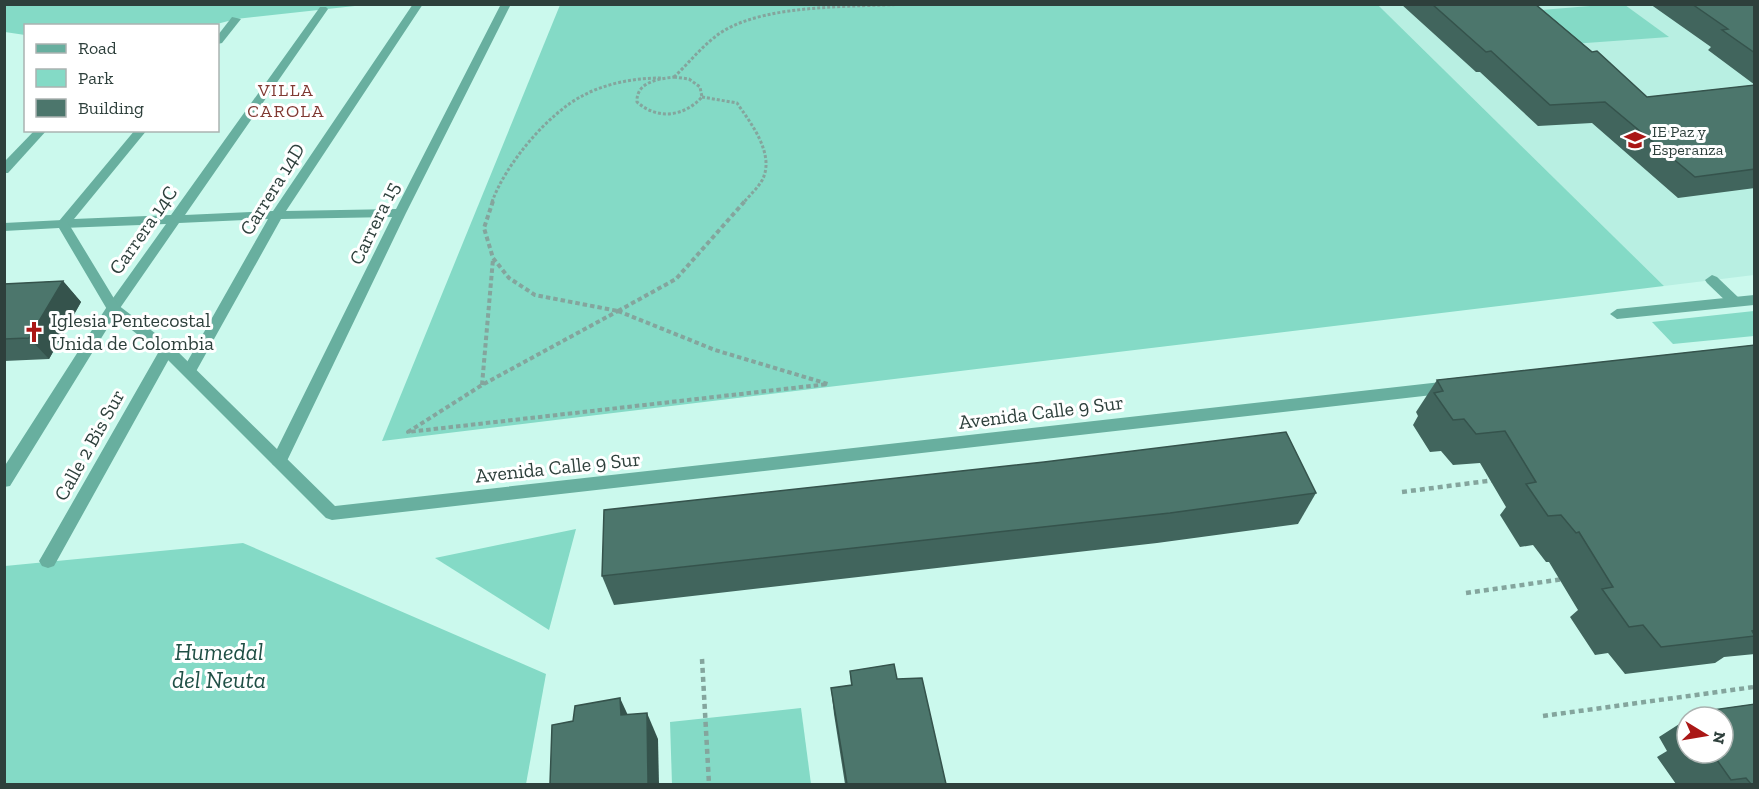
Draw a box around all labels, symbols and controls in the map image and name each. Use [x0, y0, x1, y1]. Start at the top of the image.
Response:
legend [24, 24, 219, 132]
text: Road [78, 37, 117, 59]
text: Park [78, 67, 114, 89]
district label: VILLA CAROLA [247, 79, 325, 122]
text: Building [78, 97, 144, 119]
place label: IE Paz y Esperanza [1652, 122, 1724, 159]
school or university icon: IE Paz y Esperanza [1623, 128, 1647, 152]
street label: Carrera 14D [234, 139, 310, 239]
street label: Carrera 15 [344, 178, 404, 268]
street label: Carrera 14C [104, 181, 182, 279]
place label: Iglesia Pentecostal Unida de Colombia [51, 308, 214, 355]
church icon: Iglesia Pentecostal Unida de Colombia [22, 320, 46, 344]
street label: Calle 2 Bis Sur [49, 385, 129, 505]
street label: Avenida Calle 9 Sur [957, 390, 1125, 434]
street label: Avenida Calle 9 Sur [474, 446, 642, 488]
park label: Humedal del Neuta [172, 637, 266, 694]
north arrow [1675, 705, 1735, 765]
text: N [1709, 730, 1730, 746]

